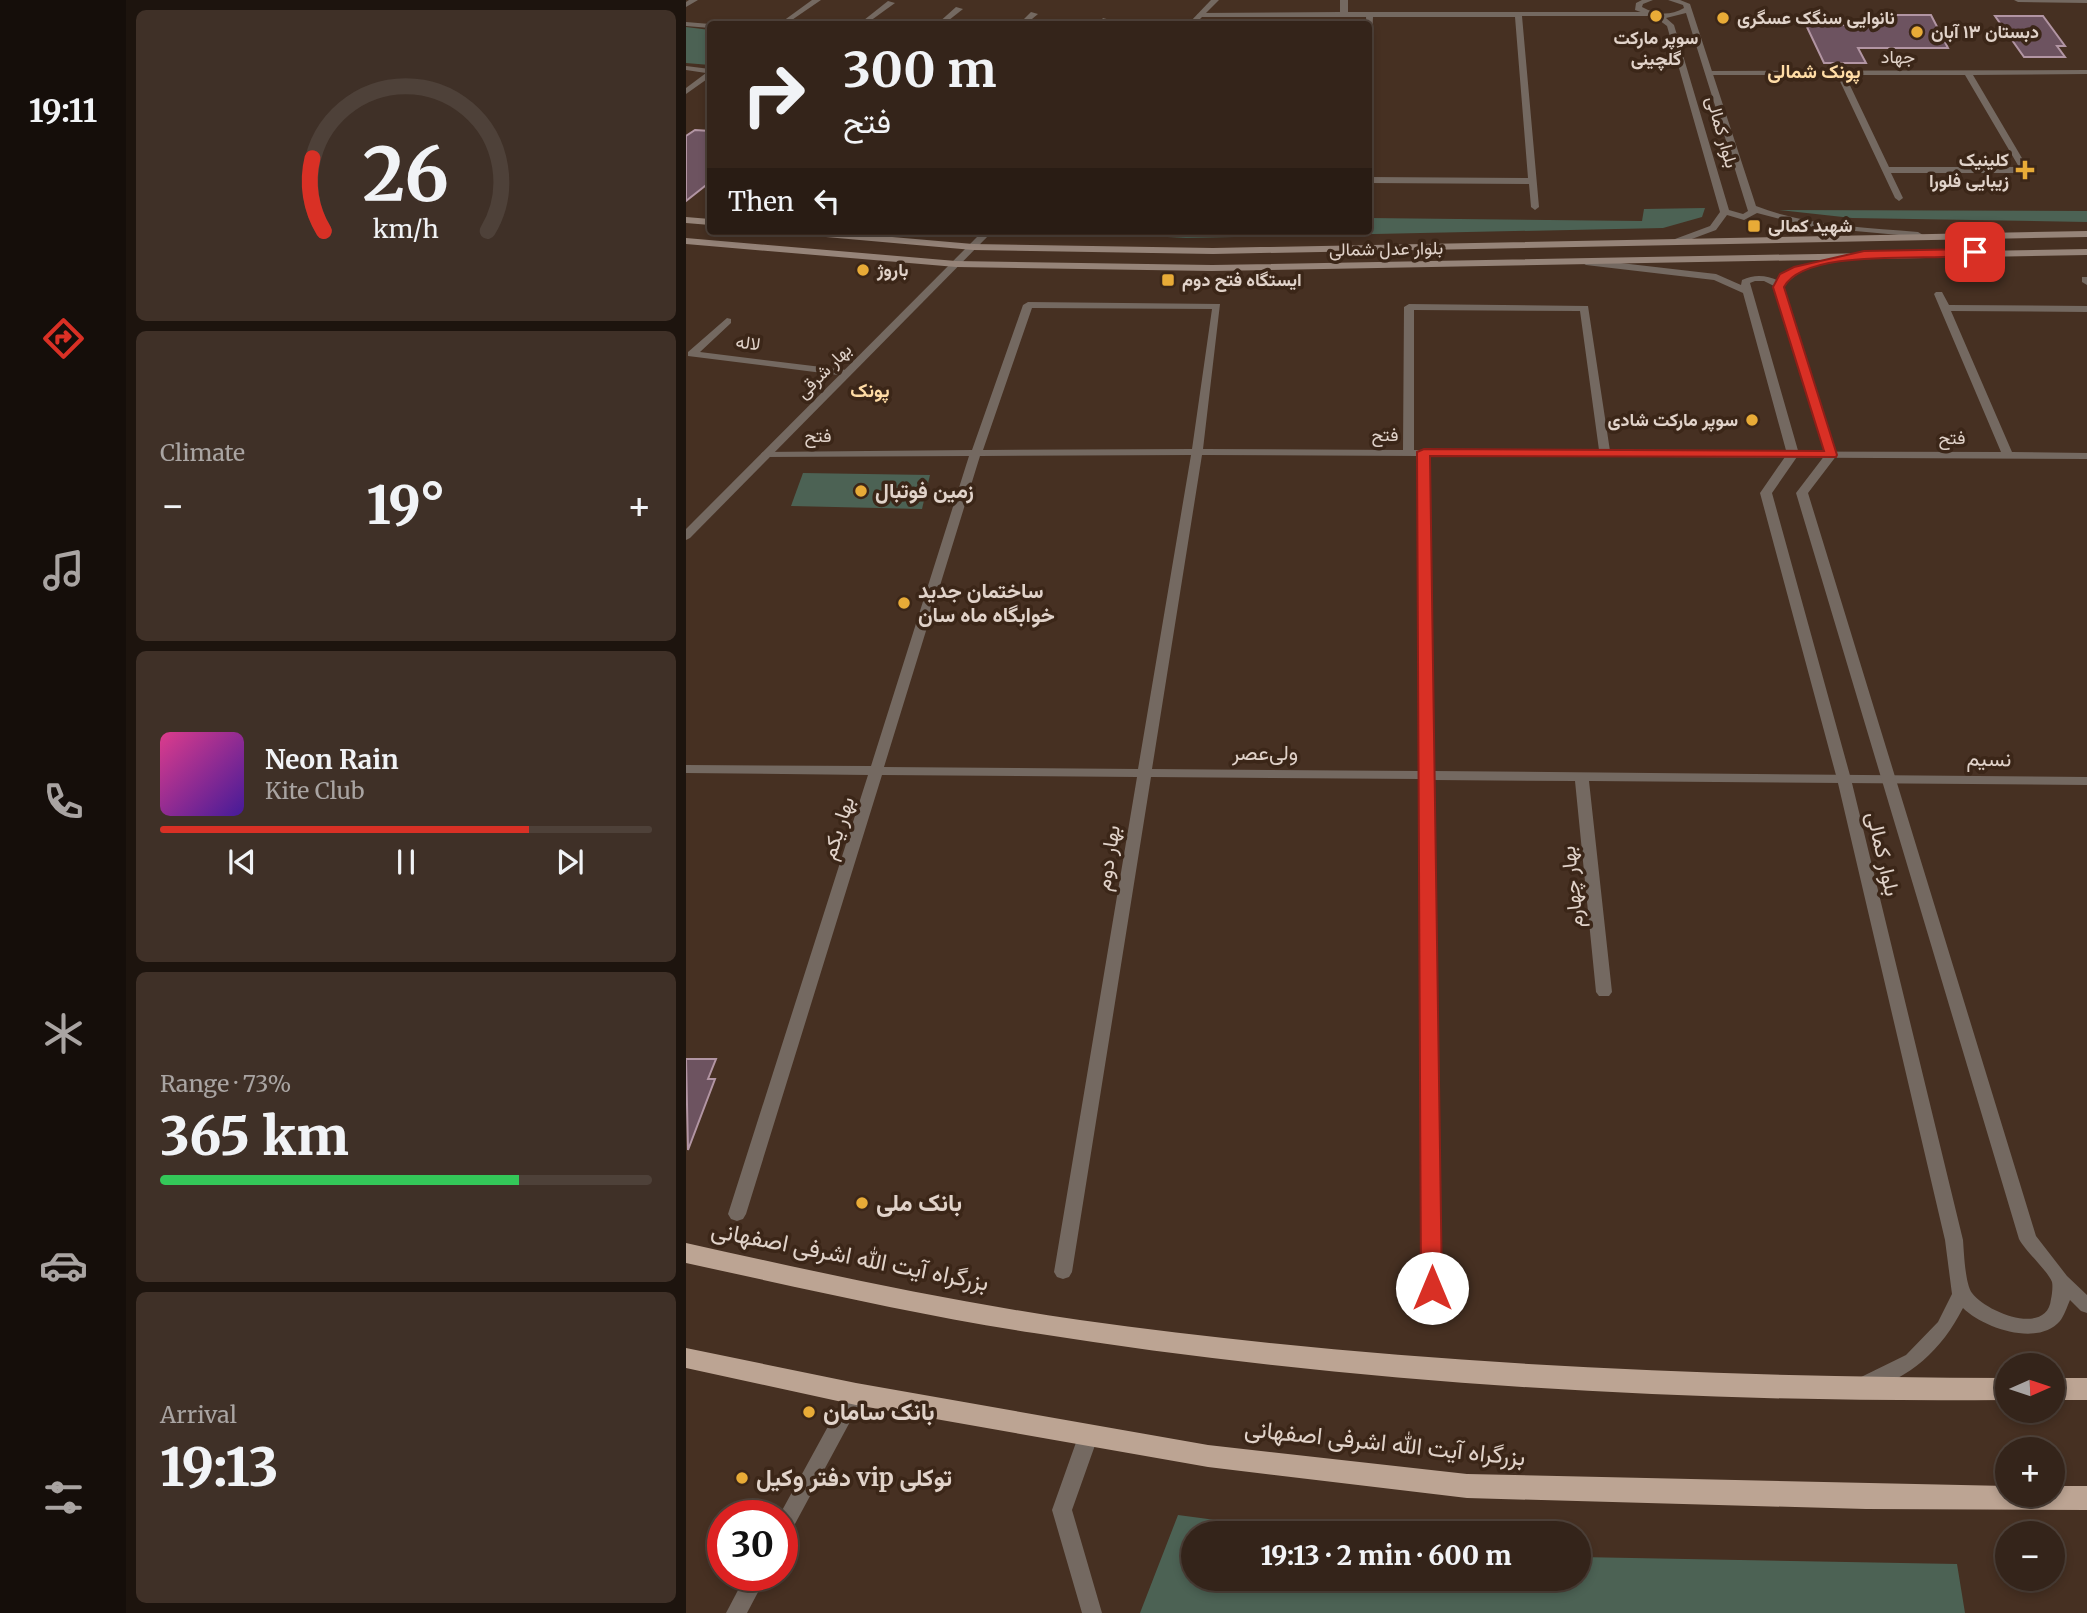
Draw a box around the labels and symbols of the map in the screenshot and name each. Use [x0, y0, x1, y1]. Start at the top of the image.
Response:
place label: نانوایی سنگک عسگری [1737, 6, 1895, 29]
marker: سوپر مارکت گلچینی [1648, 8, 1664, 24]
marker: نانوایی سنگک عسگری [1715, 10, 1731, 26]
place label: دبستان ۱۳ آبان [1931, 20, 2039, 43]
marker: دبستان ۱۳ آبان [1909, 24, 1925, 40]
place label: سوپر مارکت گلچینی [1614, 26, 1698, 71]
street label: جهاد [1881, 45, 1915, 68]
district label: پونک شمالی [1767, 59, 1861, 85]
street label: بلوار کمالی [1701, 93, 1744, 170]
place label: کلینیک زیبایی فلورا [1929, 148, 2009, 192]
marker: کلینیک زیبایی فلورا [2015, 160, 2035, 180]
place label: شهید کمالی [1768, 214, 1853, 237]
marker: شهید کمالی [1746, 218, 1762, 234]
pin [1945, 222, 2005, 282]
street label: بلوار عدل شمالی [1329, 236, 1443, 261]
place label: باروژ [876, 258, 909, 281]
marker: باروژ [855, 262, 871, 278]
place label: ایستگاه فتح دوم [1182, 268, 1302, 292]
marker: ایستگاه فتح دوم [1160, 272, 1176, 288]
street label: لاله [734, 330, 762, 355]
street label: بهار شرقی [791, 338, 856, 403]
district label: پونک [850, 378, 890, 404]
place label: سوپر مارکت شادی [1608, 408, 1738, 432]
marker: سوپر مارکت شادی [1744, 412, 1760, 428]
street label: فتح [1371, 423, 1399, 447]
street label: فتح [804, 424, 832, 448]
street label: فتح [1938, 426, 1966, 450]
place label: زمین فوتبال [875, 477, 974, 504]
marker: زمین فوتبال [853, 483, 869, 499]
place label: ساختمان جدید خوابگاه ماه سان [918, 577, 1055, 628]
marker: ساختمان جدید خوابگاه ماه سان [896, 595, 912, 611]
street label: ولی‌عصر [1231, 739, 1298, 766]
street label: نسیم [1966, 745, 2012, 773]
street label: بهار یکم [815, 793, 861, 863]
street label: بلوار کمالی [1861, 809, 1906, 899]
street label: بهار دوم [1089, 823, 1127, 893]
street label: بهار چهارم [1554, 845, 1590, 929]
place label: بانک ملی [876, 1187, 962, 1218]
marker: بانک ملی [854, 1195, 870, 1211]
street label: بزرگراه آیت الله اشرفی اصفهانی [709, 1213, 992, 1298]
position arrow [1395, 1251, 1469, 1325]
north arrow [1995, 1353, 2065, 1423]
place label: بانک سامان [823, 1396, 935, 1427]
marker: بانک سامان [801, 1404, 817, 1420]
street label: بزرگراه آیت الله اشرفی اصفهانی [1243, 1412, 1527, 1473]
place label: دفتر وکیل vip توکلی [756, 1462, 952, 1493]
marker: دفتر وکیل vip توکلی [734, 1470, 750, 1486]
speed limit sign: 30 [707, 1500, 798, 1591]

